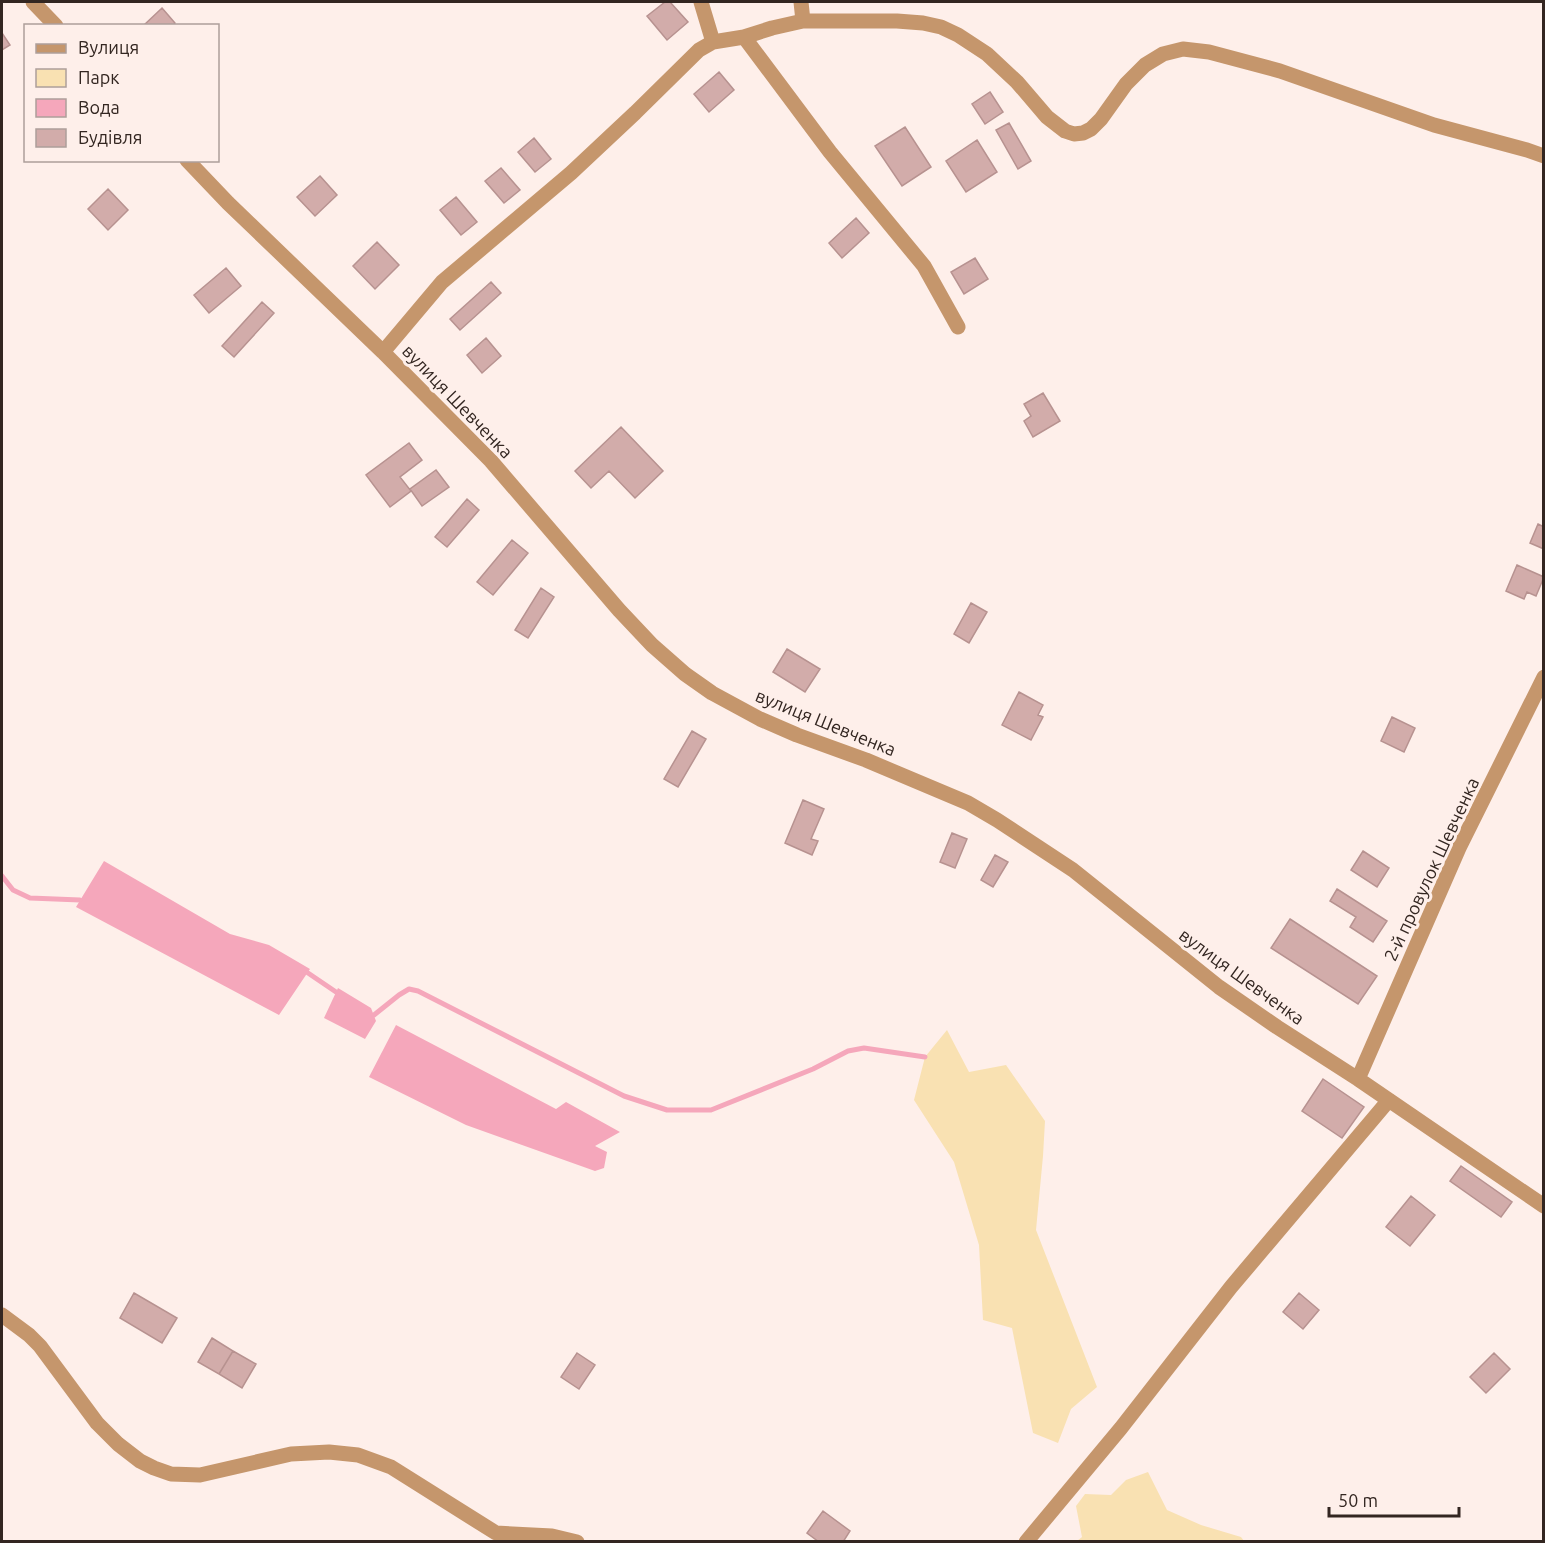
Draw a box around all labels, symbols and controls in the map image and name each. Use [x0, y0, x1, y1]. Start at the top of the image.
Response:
legend [24, 24, 219, 162]
text: Вулиця [78, 37, 139, 57]
text: Парк [78, 67, 119, 87]
text: Вода [78, 97, 120, 117]
text: Будівля [78, 127, 143, 147]
street label: вулиця Шевченка [399, 340, 517, 462]
street label: вулиця Шевченка [753, 685, 899, 759]
street label: 2-й провулок Шевченка [1380, 774, 1482, 964]
street label: вулиця Шевченка [1176, 924, 1308, 1028]
scale bar [1329, 1480, 1460, 1518]
text: 50 m [1338, 1490, 1378, 1510]

